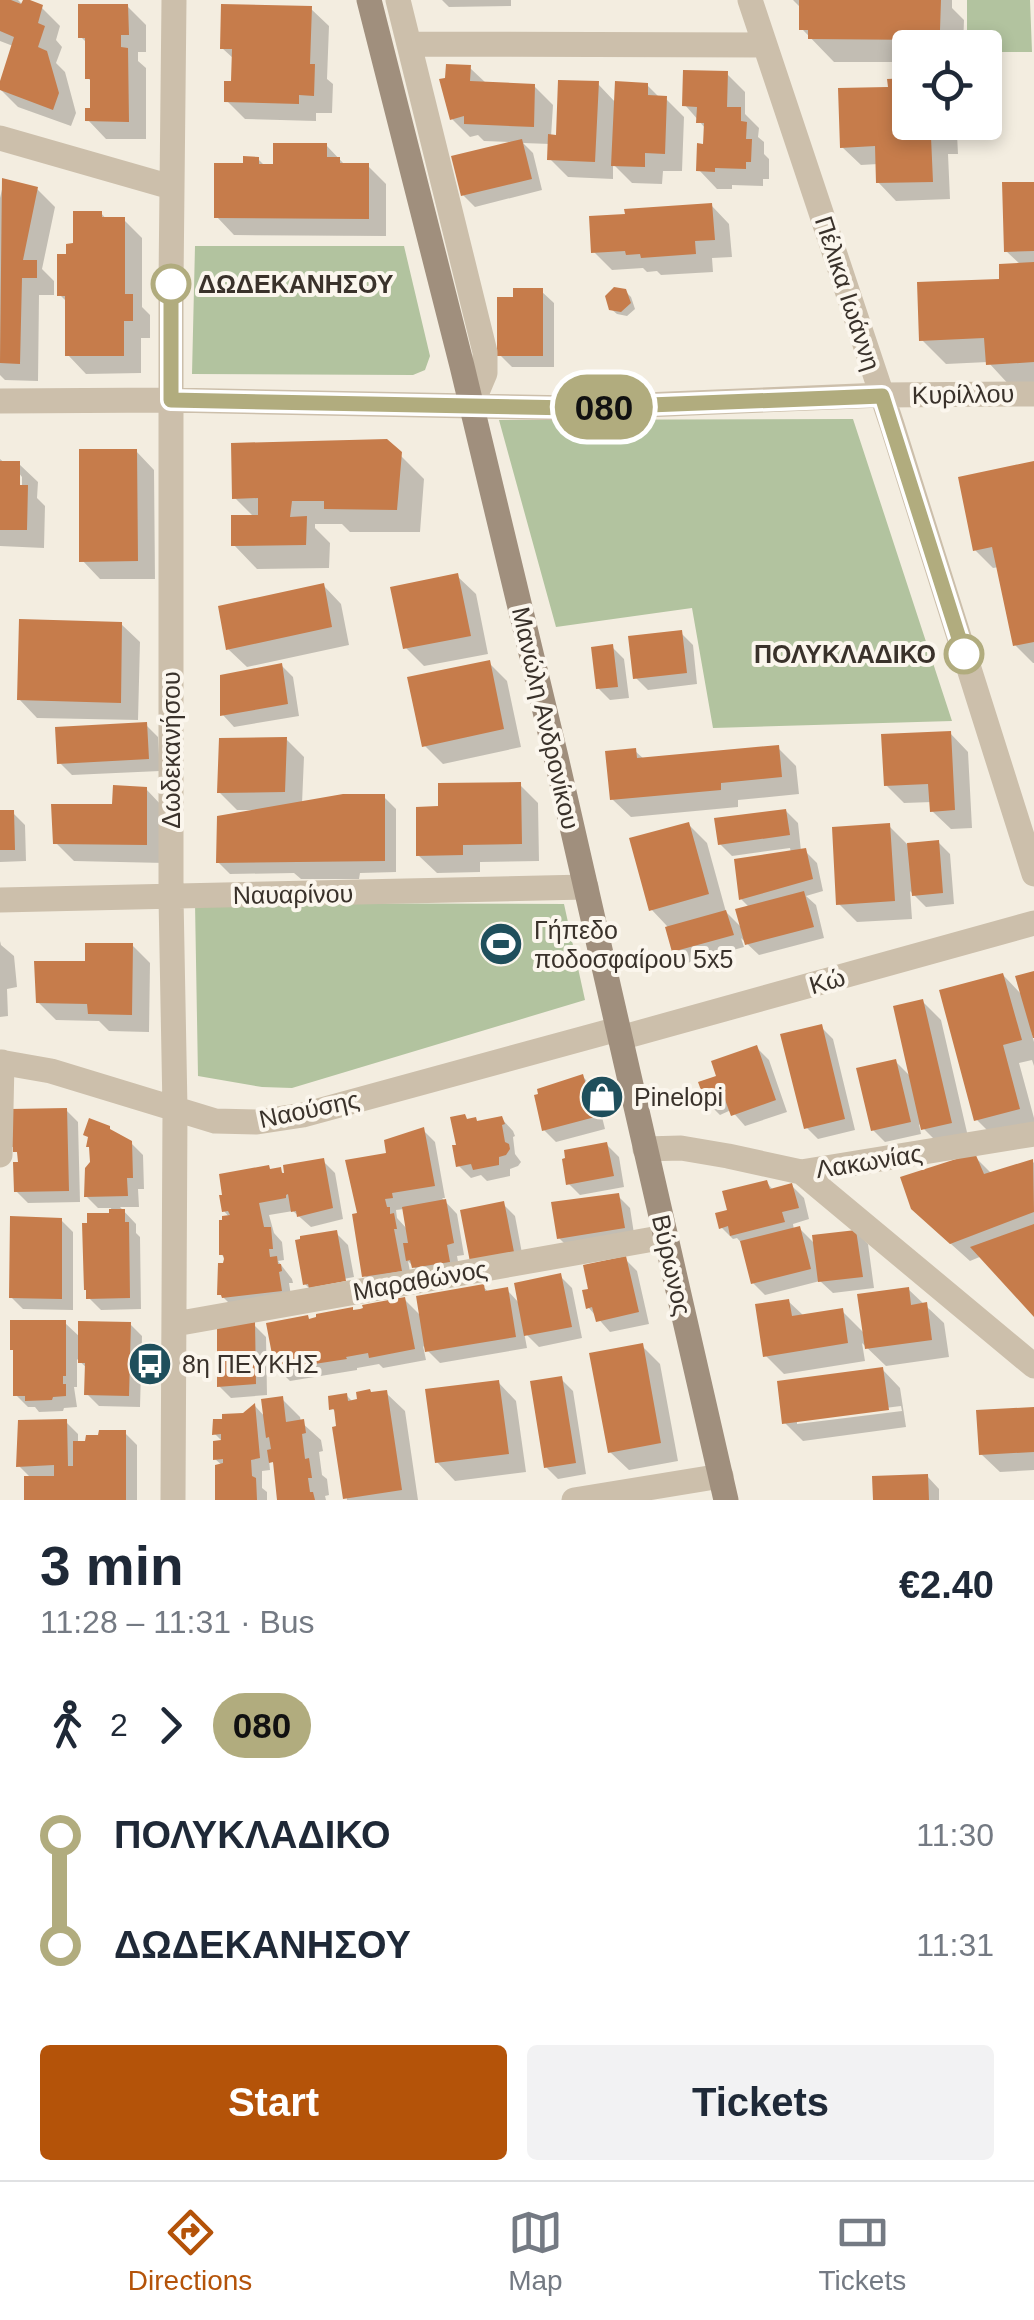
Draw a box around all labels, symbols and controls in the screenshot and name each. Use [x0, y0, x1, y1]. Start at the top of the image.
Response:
map controls [892, 30, 1002, 140]
button: locate [892, 30, 1002, 140]
street label: Πέλικα Ιωάννη [810, 212, 886, 374]
marker: ΔΩΔΕΚΑΝΗΣΟΥ [152, 265, 190, 303]
place label: ΔΩΔΕΚΑΝΗΣΟΥ [198, 270, 394, 298]
line badge: 080 [546, 374, 662, 440]
street label: Κυρίλλου [912, 379, 1014, 409]
text: 080 [575, 388, 633, 427]
street label: Μανώλη Ανδρονίκου [507, 604, 585, 832]
marker: ΠΟΛΥΚΛΑΔΙΚΟ [945, 635, 983, 673]
place label: ΠΟΛΥΚΛΑΔΙΚΟ [754, 640, 936, 668]
street label: Δωδεκανήσου [157, 671, 185, 829]
street label: Ναυαρίνου [233, 879, 353, 909]
place label: Γήπεδο ποδοσφαίρου 5x5 [534, 916, 733, 973]
sports icon: Γήπεδο ποδοσφαίρου 5x5 [478, 921, 524, 967]
street label: Κώ [806, 963, 848, 999]
shop icon: Pinelopi [579, 1074, 625, 1120]
place label: Pinelopi [634, 1083, 723, 1111]
street label: Ναούσης [256, 1085, 362, 1133]
street label: Λακωνίας [814, 1139, 924, 1183]
street label: Βύρωνος [647, 1212, 697, 1318]
street label: Μαραθώνος [351, 1254, 489, 1306]
bus stop icon: 8η ΠΕΥΚΗΣ [127, 1341, 173, 1387]
place label: 8η ΠΕΥΚΗΣ [182, 1350, 318, 1378]
text: 3 min [40, 1535, 184, 1597]
text: €2.40 [899, 1564, 994, 1606]
text: 11:28 – 11:31 · Bus [40, 1604, 315, 1640]
icon: walk [40, 1698, 95, 1753]
icon: forward [143, 1698, 198, 1753]
text: 080 [233, 1706, 291, 1745]
text: 2 [110, 1707, 128, 1743]
text: ΠΟΛΥΚΛΑΔΙΚΟ [114, 1814, 391, 1856]
text: 11:30 [916, 1817, 994, 1853]
text: ΔΩΔΕΚΑΝΗΣΟΥ [114, 1924, 411, 1966]
text: 11:31 [916, 1927, 994, 1963]
button: Start [40, 2045, 507, 2160]
button: Tickets [527, 2045, 994, 2160]
tab: Directions [128, 2205, 252, 2297]
tab: Map [508, 2205, 563, 2297]
tab: Tickets [819, 2205, 906, 2297]

